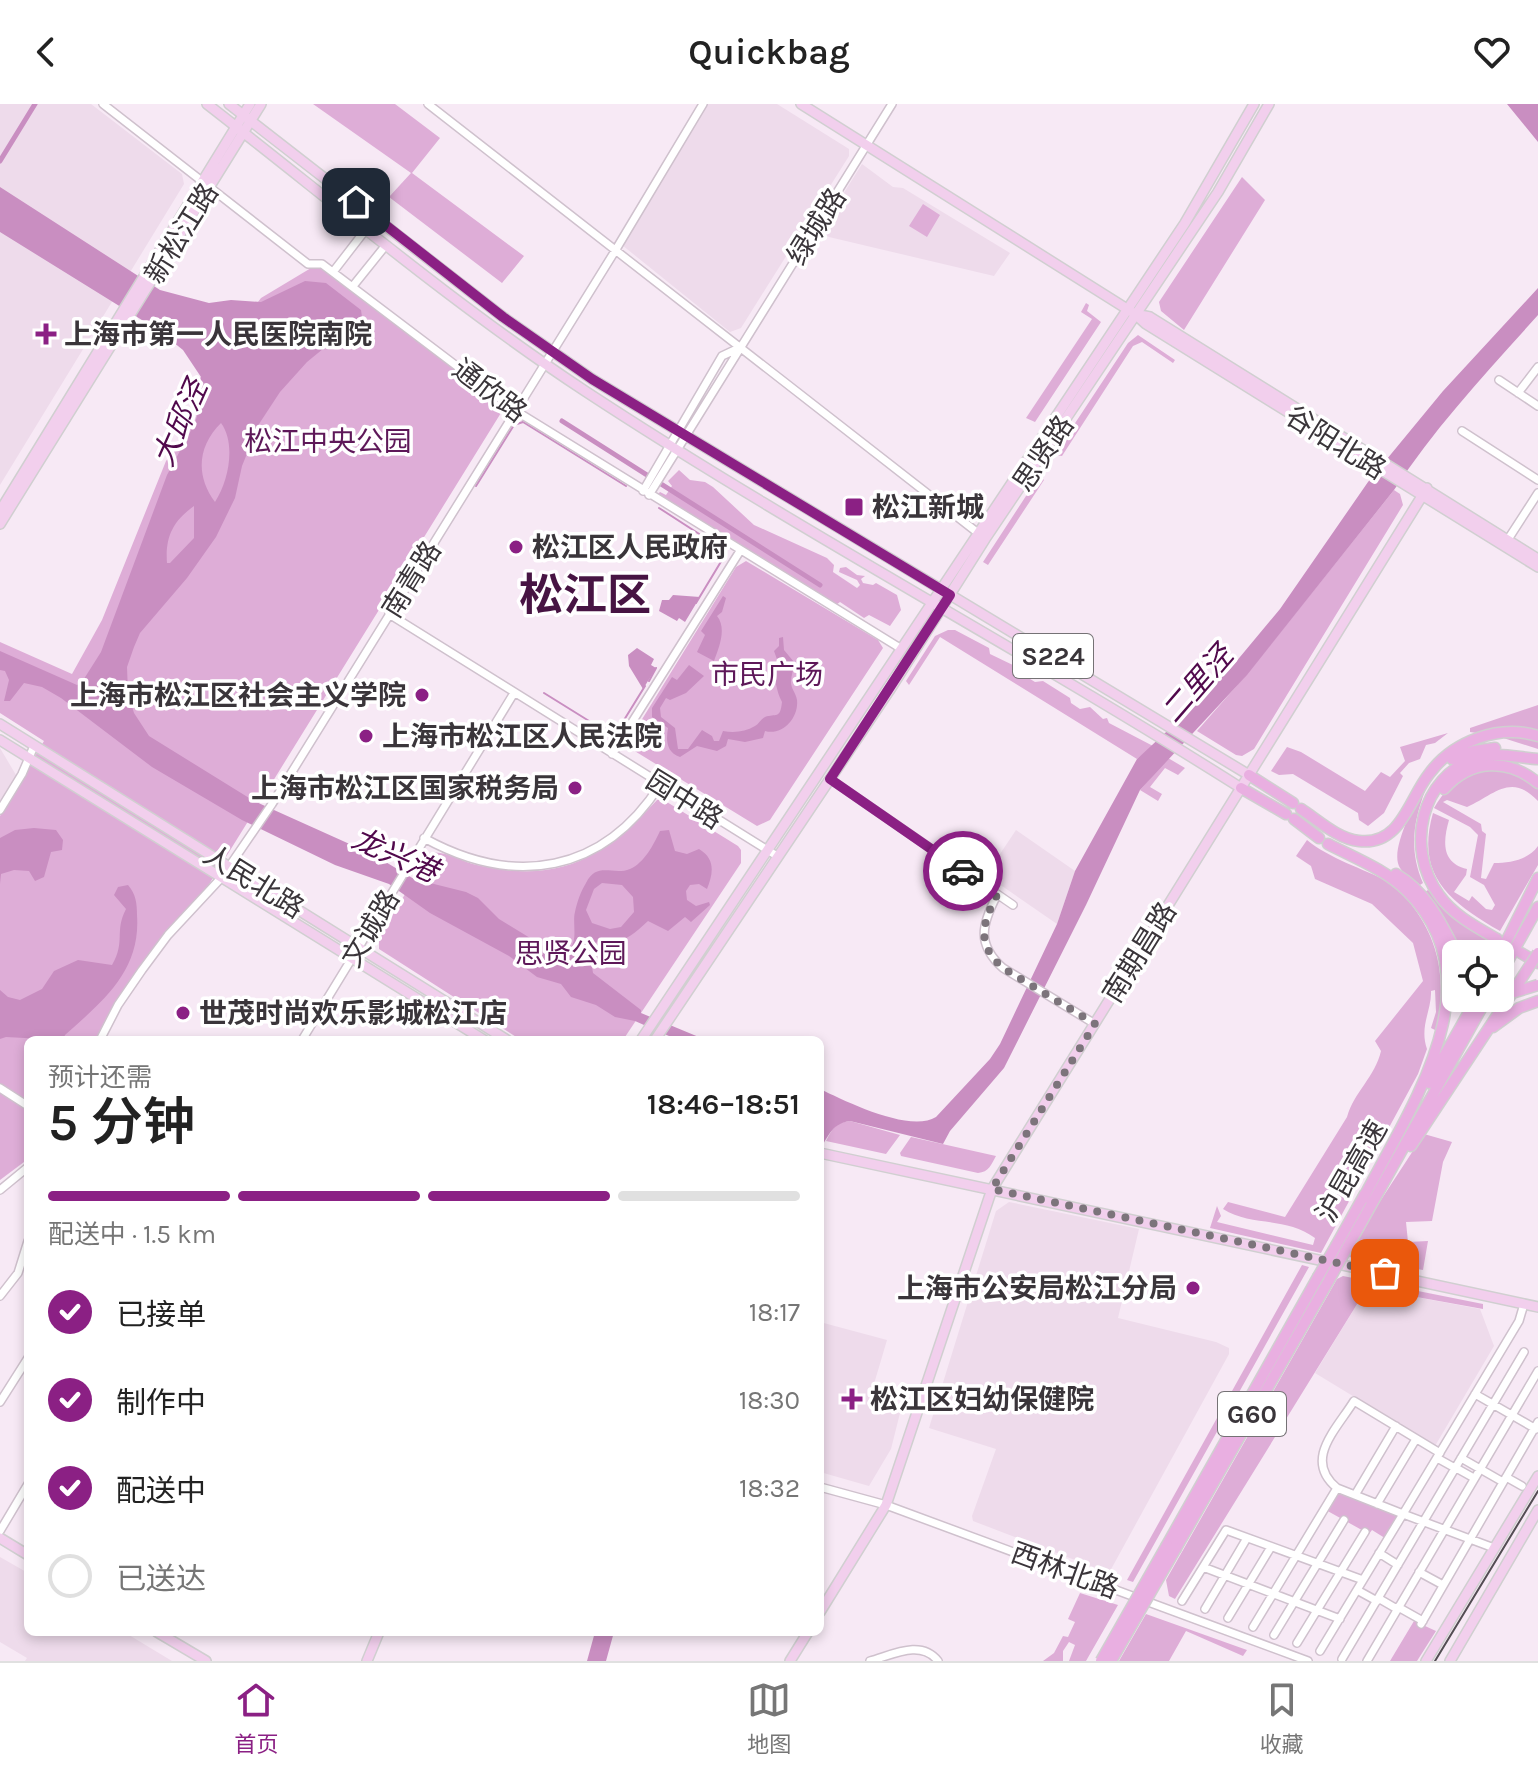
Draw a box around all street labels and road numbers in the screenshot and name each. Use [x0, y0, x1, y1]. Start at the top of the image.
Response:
street label: 新松江路 [138, 177, 225, 290]
street label: 绿城路 [780, 182, 853, 271]
street label: 通欣路 [446, 352, 533, 429]
street label: 谷阳北路 [1279, 399, 1392, 486]
street label: 思贤路 [1006, 409, 1081, 497]
street label: 南青路 [375, 535, 448, 624]
road number: S224 [1013, 634, 1093, 678]
street label: 园中路 [640, 763, 729, 836]
street label: 人民北路 [197, 838, 310, 925]
street label: 文诚路 [335, 884, 406, 973]
street label: 南期昌路 [1096, 896, 1183, 1009]
street label: 沪昆高速 [1309, 1114, 1394, 1228]
road number: G60 [1218, 1392, 1286, 1436]
street label: 西林北路 [1007, 1536, 1123, 1605]

